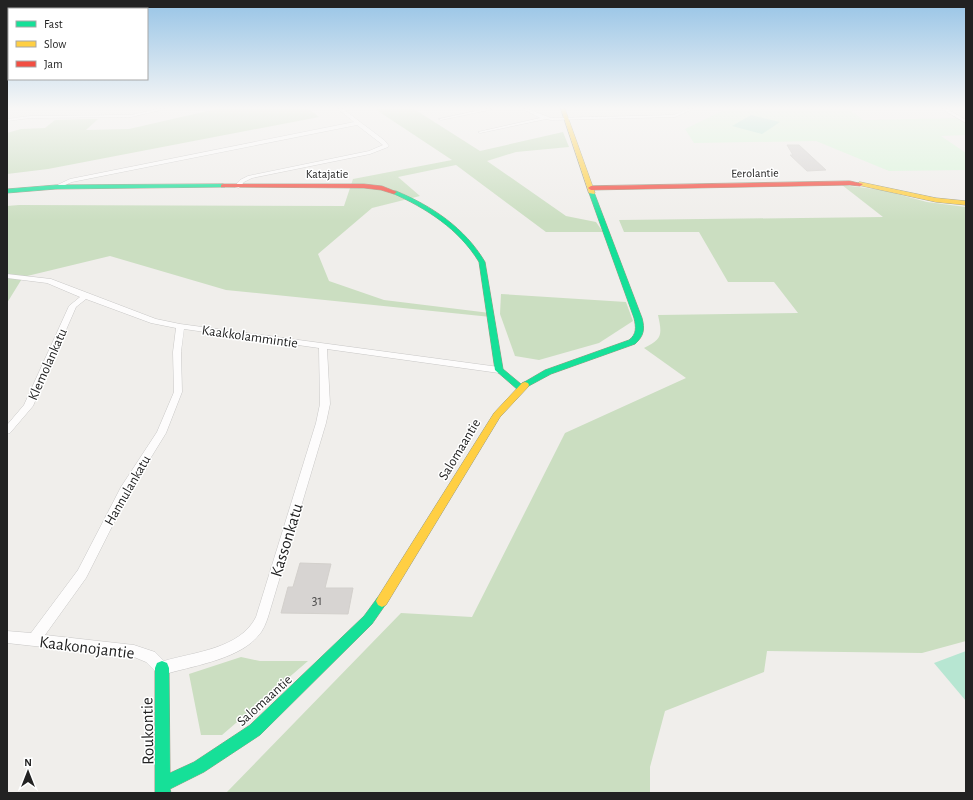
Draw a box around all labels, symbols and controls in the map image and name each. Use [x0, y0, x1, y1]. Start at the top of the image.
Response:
legend [8, 8, 148, 80]
text: Fast [44, 18, 63, 30]
text: Slow [44, 38, 66, 50]
text: Jam [44, 58, 63, 70]
street label: Eerolantie [731, 167, 779, 179]
street label: Katajatie [306, 168, 348, 181]
street label: Kaakkolammintie [201, 323, 299, 351]
street label: Klemolankatu [26, 326, 70, 402]
street label: Salomaantie [436, 417, 484, 482]
street label: Hannulankatu [102, 453, 153, 528]
street label: Kassonkatu [267, 501, 306, 579]
house number: 31 [312, 594, 322, 608]
street label: Kaakonojantie [38, 633, 136, 663]
street label: Salomaantie [235, 673, 295, 729]
street label: Roukontie [138, 697, 157, 765]
north arrow [8, 752, 48, 792]
text: N [24, 757, 32, 768]

